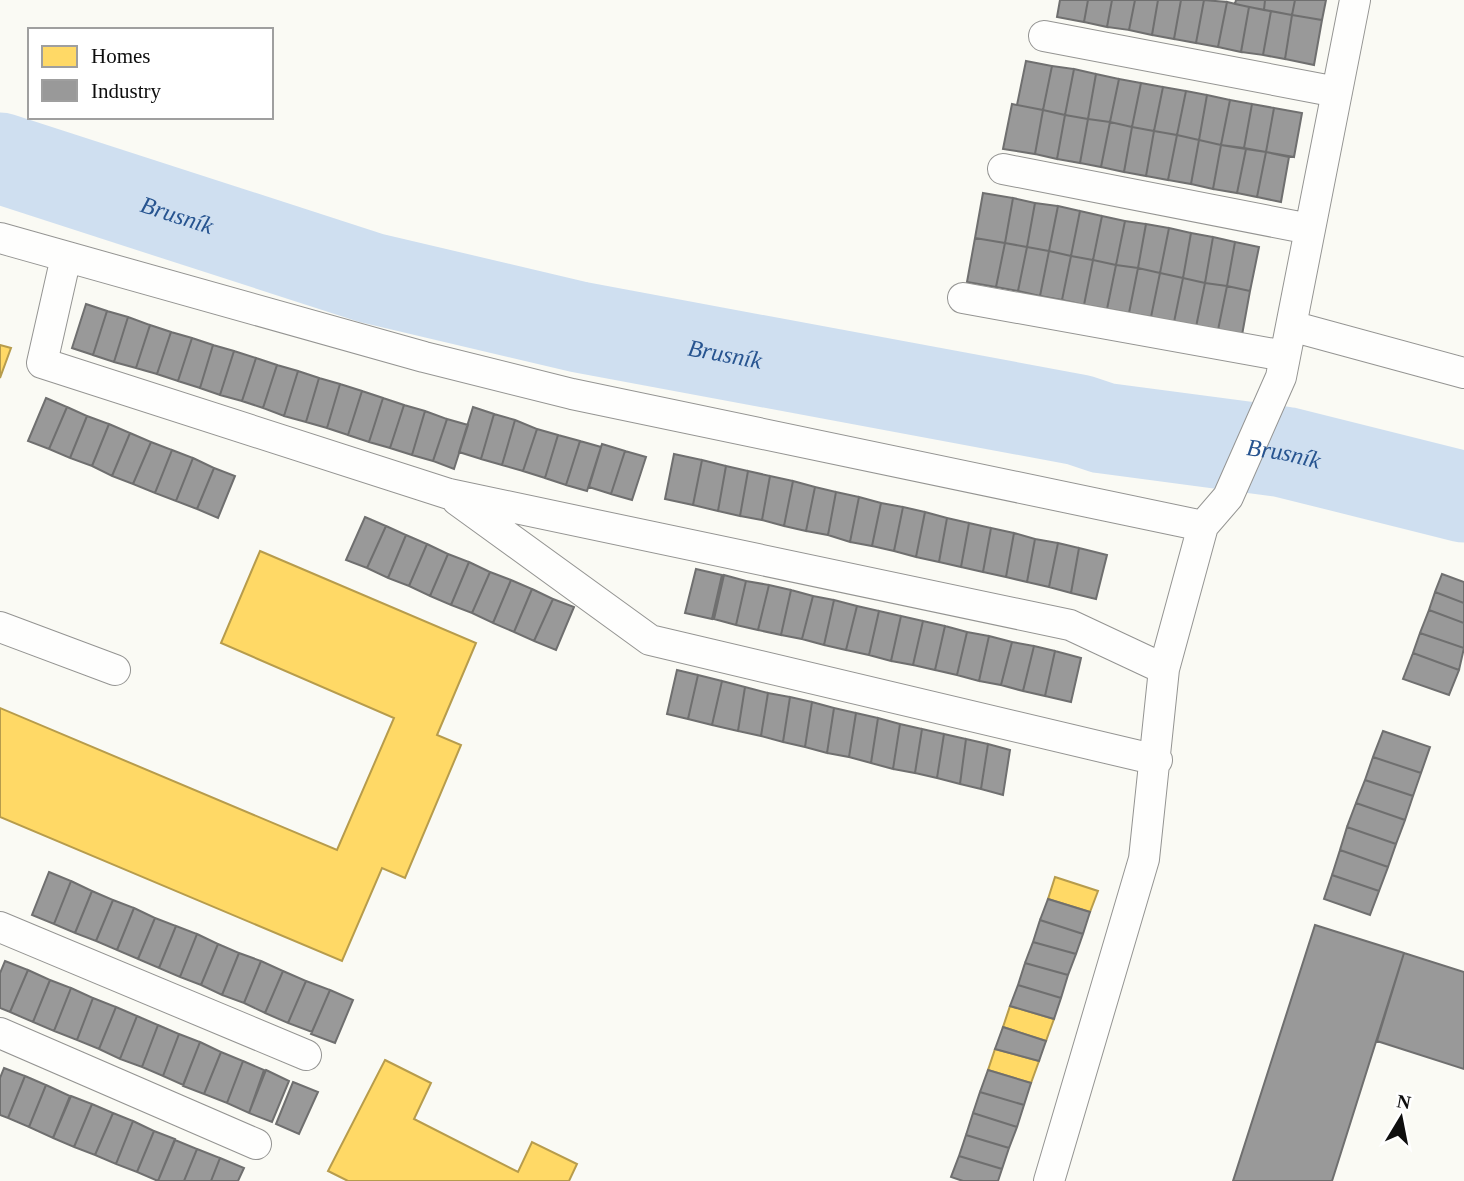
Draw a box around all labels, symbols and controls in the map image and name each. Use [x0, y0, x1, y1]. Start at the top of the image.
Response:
legend [28, 28, 273, 119]
text: Homes [91, 44, 151, 68]
text: Industry [91, 79, 161, 103]
water label: Brusník [137, 191, 217, 239]
water label: Brusník [686, 335, 764, 374]
water label: Brusník [1245, 434, 1324, 474]
north arrow [1366, 1083, 1436, 1153]
text: N [1395, 1090, 1413, 1113]

